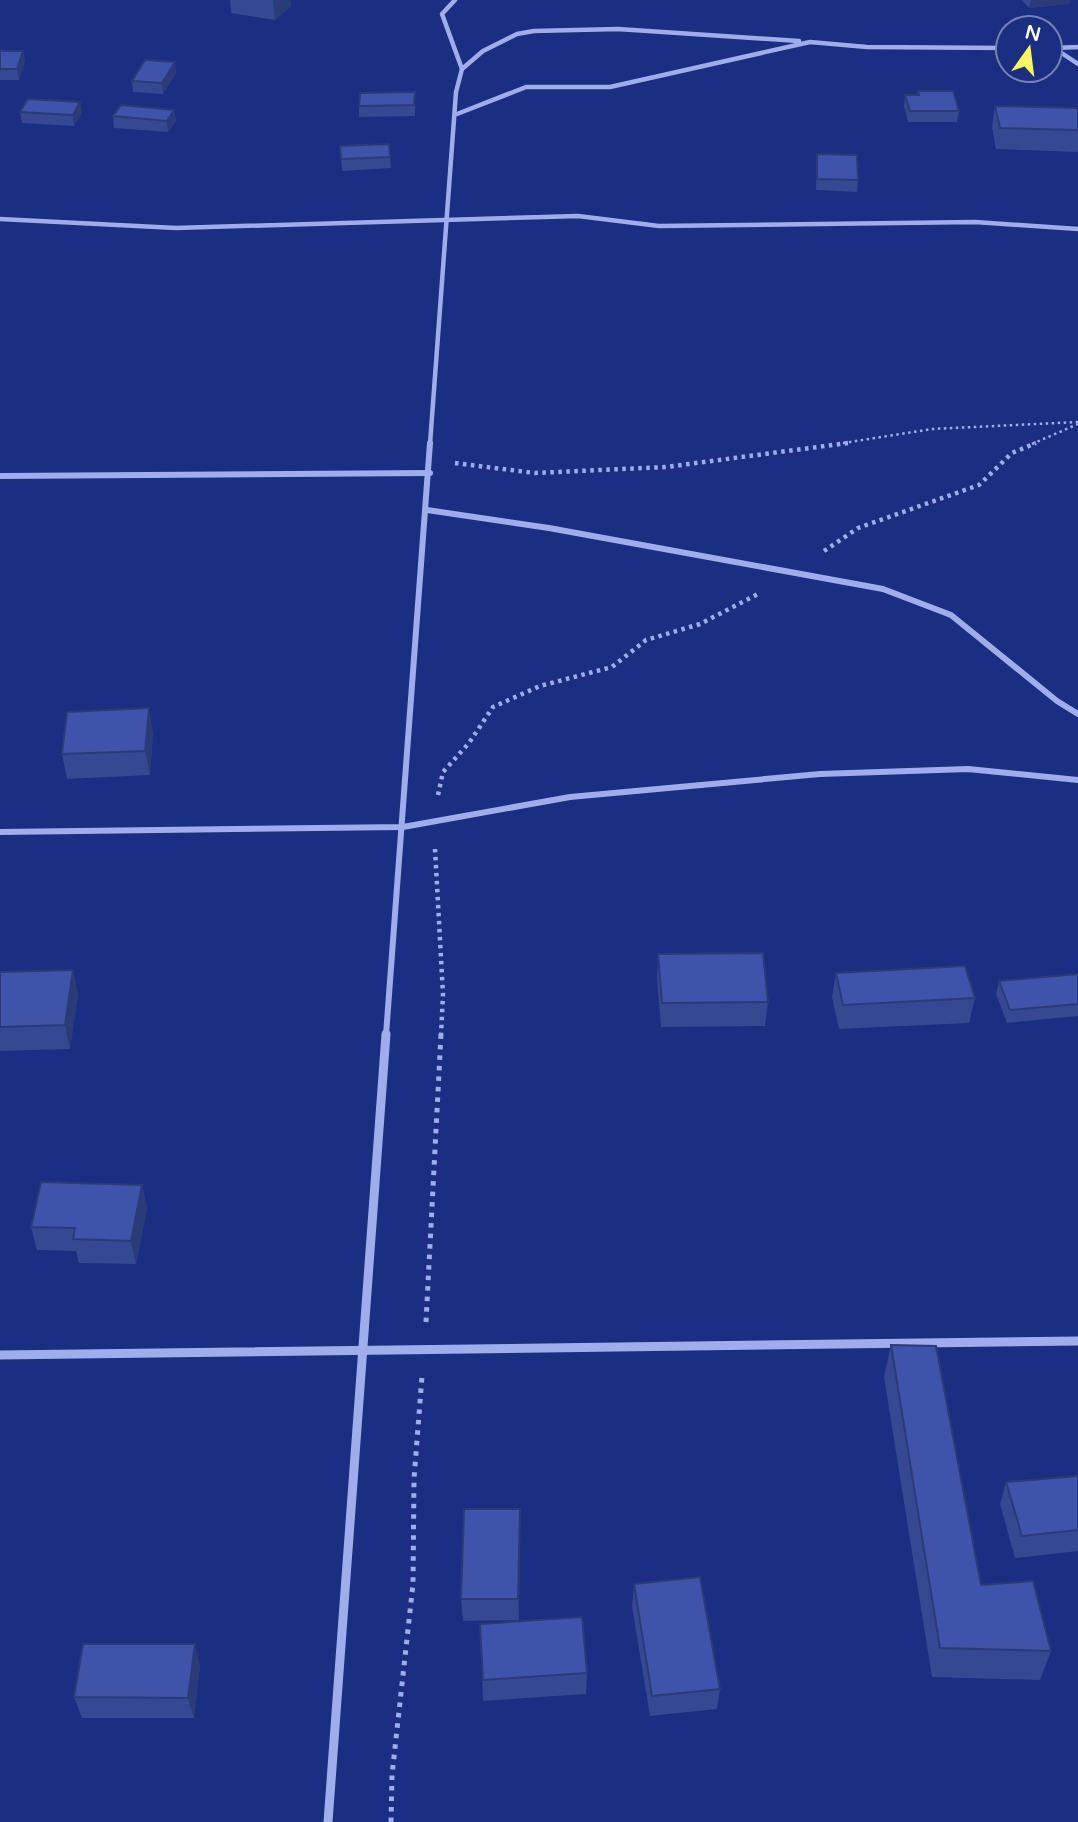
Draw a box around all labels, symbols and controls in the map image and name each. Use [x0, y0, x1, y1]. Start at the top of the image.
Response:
north arrow [994, 14, 1064, 84]
text: N [1023, 21, 1043, 46]

